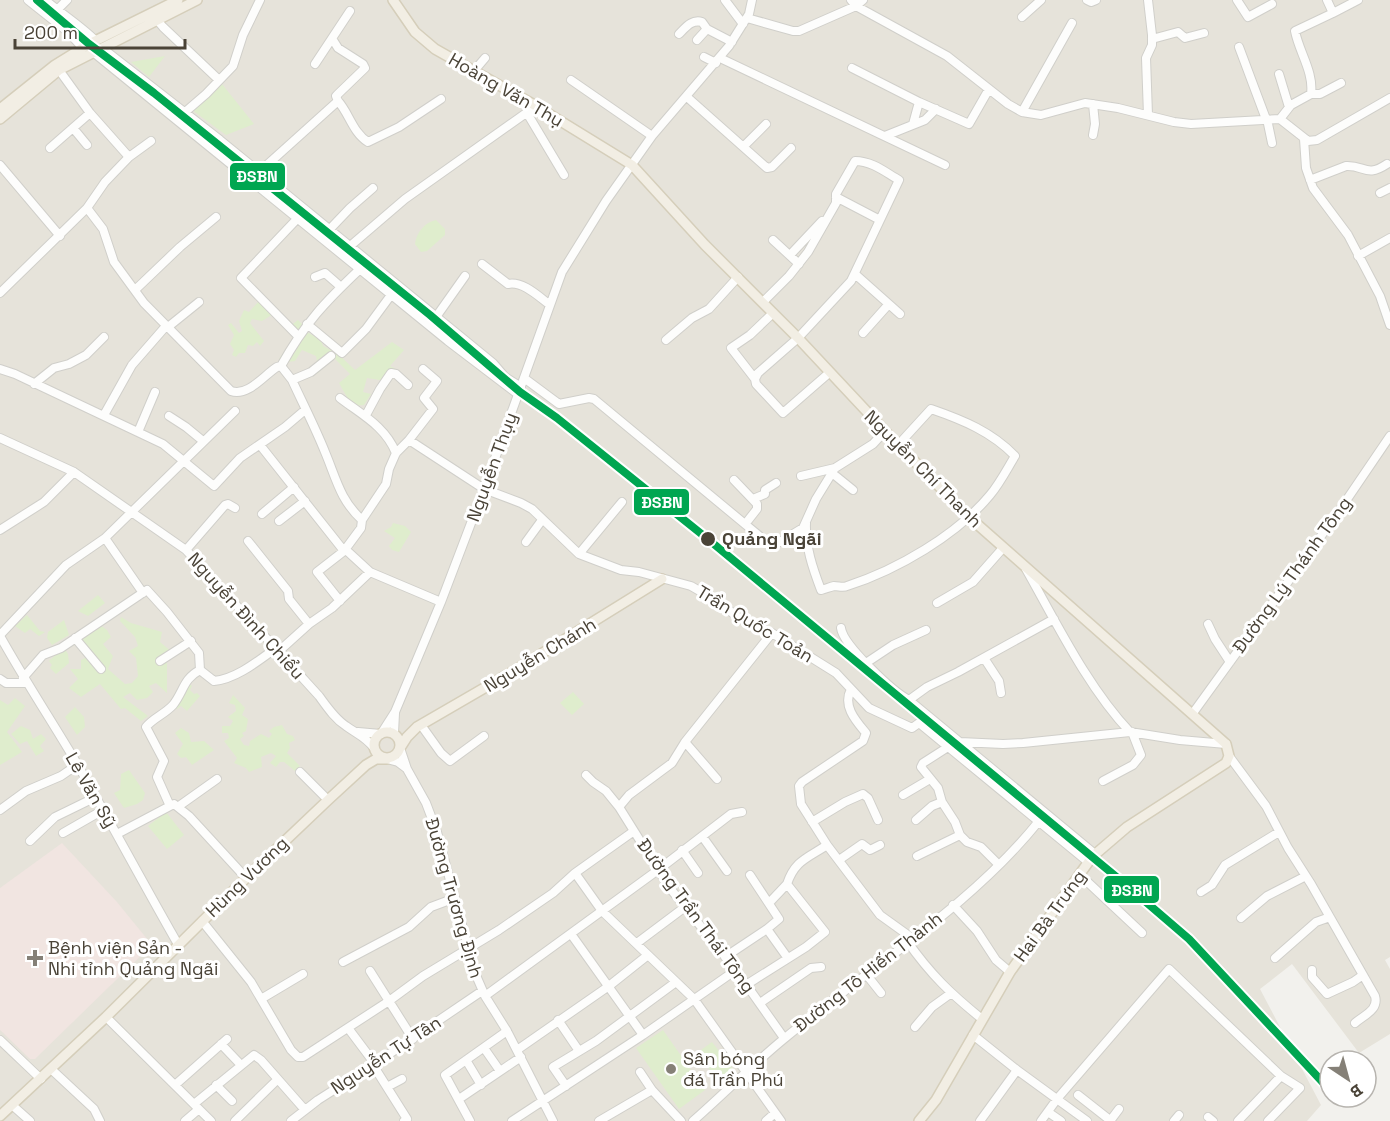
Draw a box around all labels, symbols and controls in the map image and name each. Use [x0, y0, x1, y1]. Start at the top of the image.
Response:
scale bar [15, 12, 184, 50]
text: 200 m [24, 21, 78, 44]
street label: Hoàng Văn Thụ [445, 47, 568, 132]
line badge: ĐSBN [229, 162, 286, 191]
text: ĐSBN [236, 166, 278, 187]
street label: Nguyễn Chí Thanh [860, 405, 987, 532]
street label: Nguyễn Thụy [461, 409, 522, 525]
line badge: ĐSBN [633, 488, 690, 516]
text: ĐSBN [641, 492, 683, 513]
street label: Đường Lý Thánh Tông [1227, 492, 1356, 657]
place label: Quảng Ngãi [722, 527, 822, 550]
marker: Quảng Ngãi [699, 530, 717, 548]
street label: Nguyễn Đình Chiểu [183, 547, 310, 684]
street label: Trần Quốc Toản [693, 580, 818, 667]
street label: Nguyễn Chánh [479, 612, 600, 697]
street label: Lê Văn Sỹ [61, 748, 122, 832]
street label: Đường Trương Định [421, 815, 488, 981]
street label: Hùng Vương [200, 832, 293, 922]
street label: Đường Trần Thái Tông [633, 834, 760, 998]
street label: Hai Bà Trưng [1009, 865, 1091, 966]
line badge: ĐSBN [1103, 875, 1160, 904]
text: ĐSBN [1111, 880, 1153, 901]
street label: Đường Tô Hiến Thành [789, 906, 947, 1037]
place label: Bệnh viện Sản - Nhi tỉnh Quảng Ngãi [48, 936, 218, 980]
marker: Bệnh viện Sản - Nhi tỉnh Quảng Ngãi [26, 949, 44, 967]
street label: Nguyễn Tự Tân [326, 1010, 445, 1099]
place label: Sân bóng đá Trần Phú [683, 1047, 784, 1091]
north arrow [1318, 1049, 1378, 1109]
marker: Sân bóng đá Trần Phú [664, 1062, 678, 1076]
text: B [1346, 1079, 1367, 1102]

